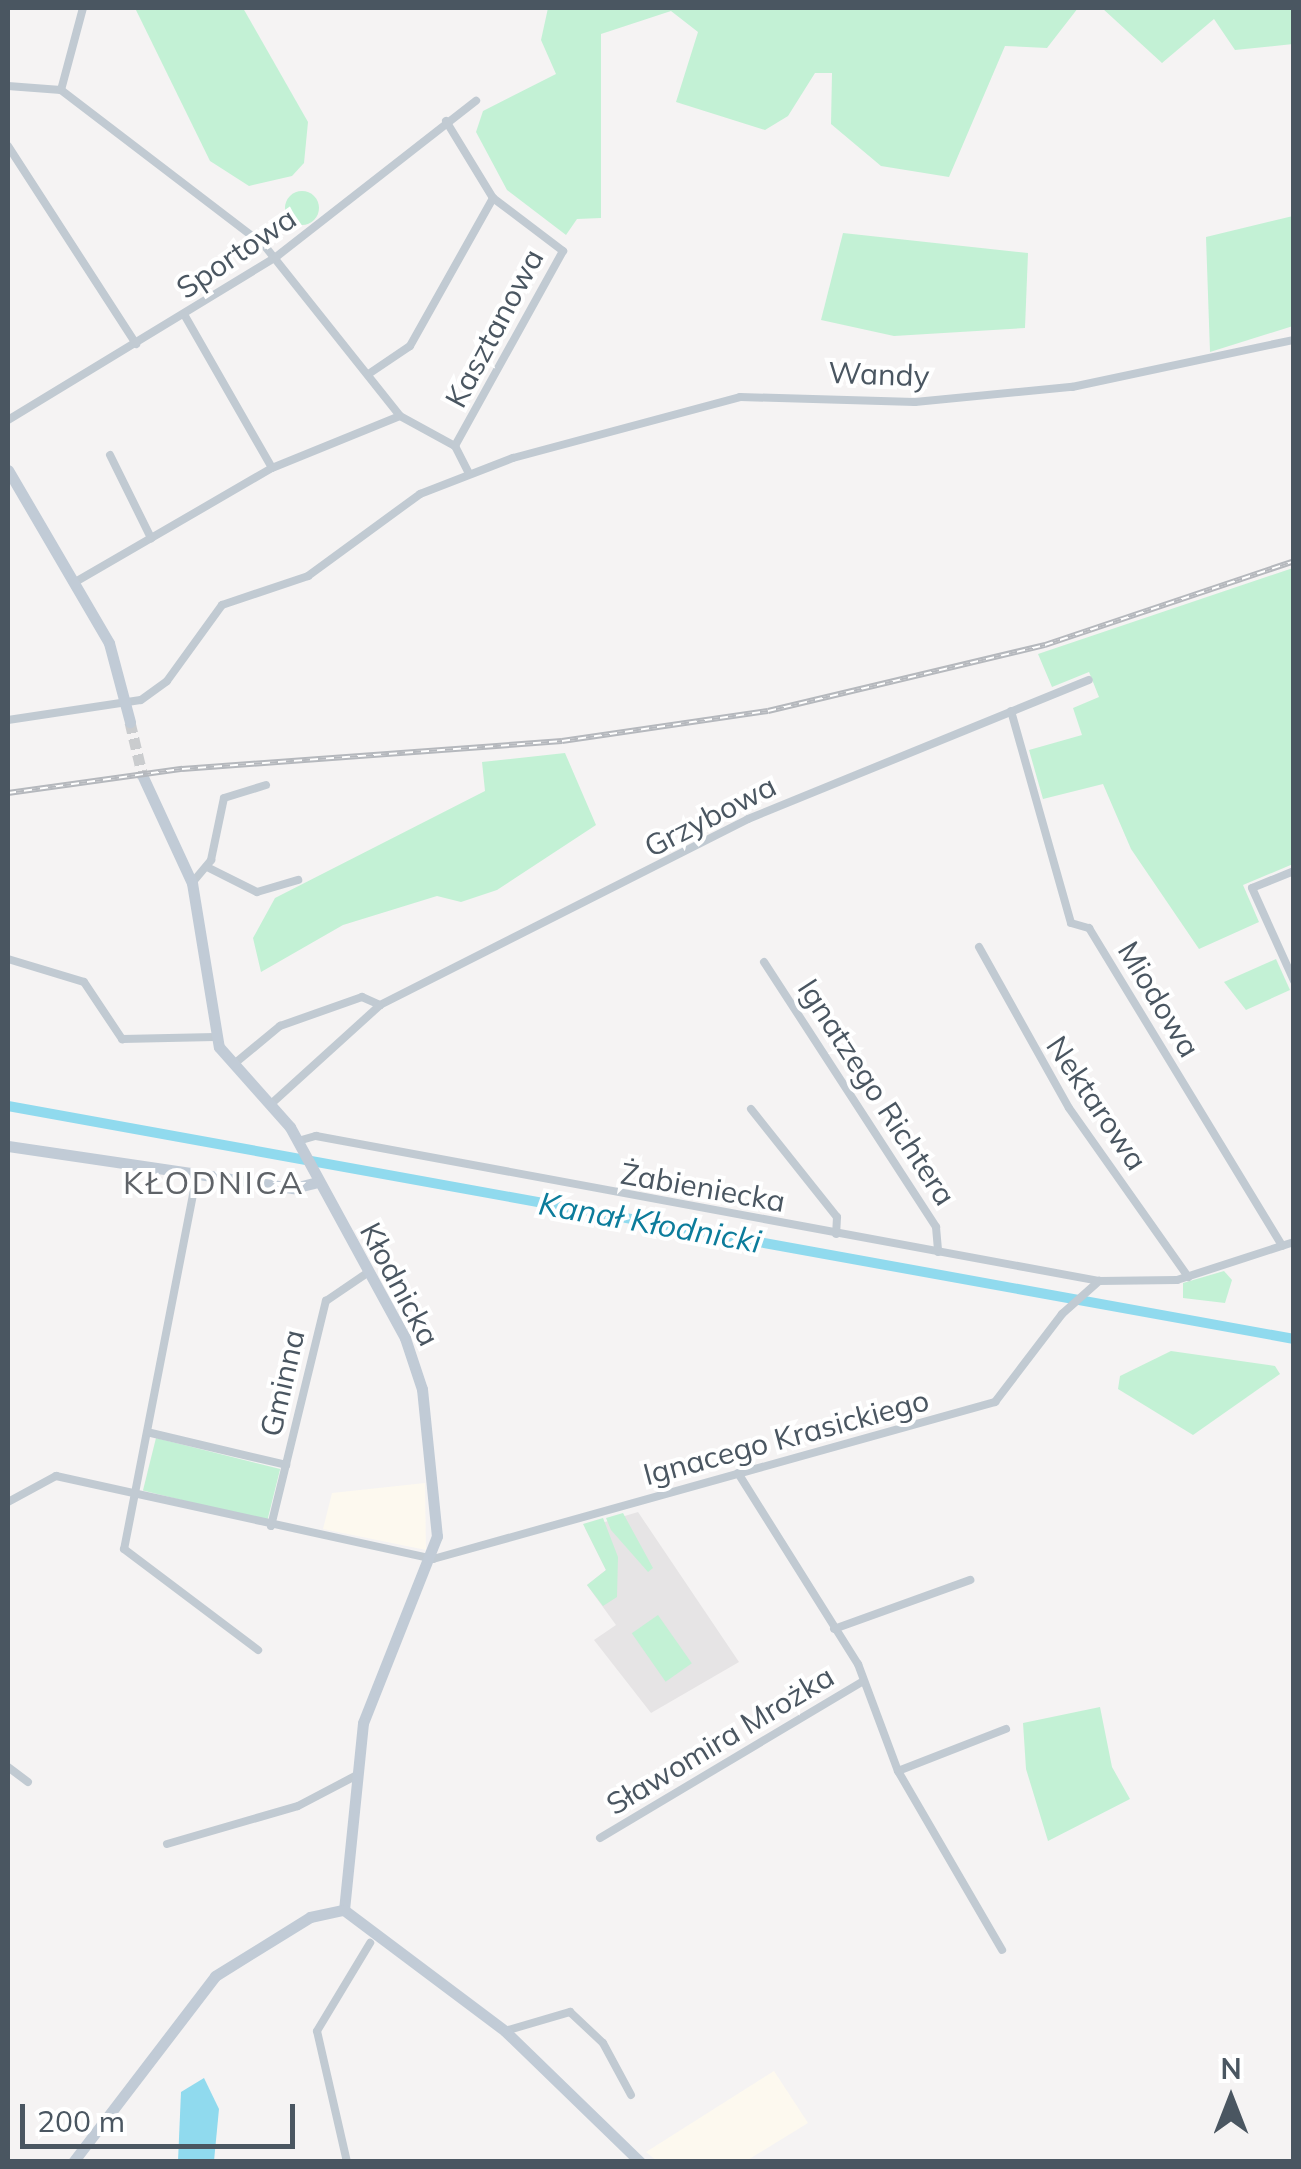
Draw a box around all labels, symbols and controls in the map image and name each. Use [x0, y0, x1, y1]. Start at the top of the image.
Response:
street label: Sportowa [169, 200, 303, 306]
street label: Kasztanowa [437, 243, 551, 413]
street label: Wandy [828, 354, 930, 394]
street label: Grzybowa [638, 768, 782, 864]
street label: Miodowa [1110, 935, 1208, 1063]
street label: Ignatzego Richtera [790, 972, 964, 1212]
street label: Nektarowa [1039, 1029, 1155, 1177]
street label: Żabieniecka [618, 1155, 788, 1219]
district label: KŁODNICA [123, 1163, 305, 1201]
water label: Kanał Kłodnicki [536, 1184, 764, 1260]
street label: Kłodnicka [353, 1216, 447, 1352]
street label: Gminna [252, 1326, 312, 1440]
street label: Ignacego Krasickiego [639, 1382, 933, 1492]
street label: Sławomira Mrożka [600, 1658, 840, 1822]
north arrow [1181, 2049, 1281, 2149]
text: N [1220, 2051, 1242, 2086]
scale bar [25, 2084, 300, 2146]
text: 200 m [37, 2102, 125, 2140]

